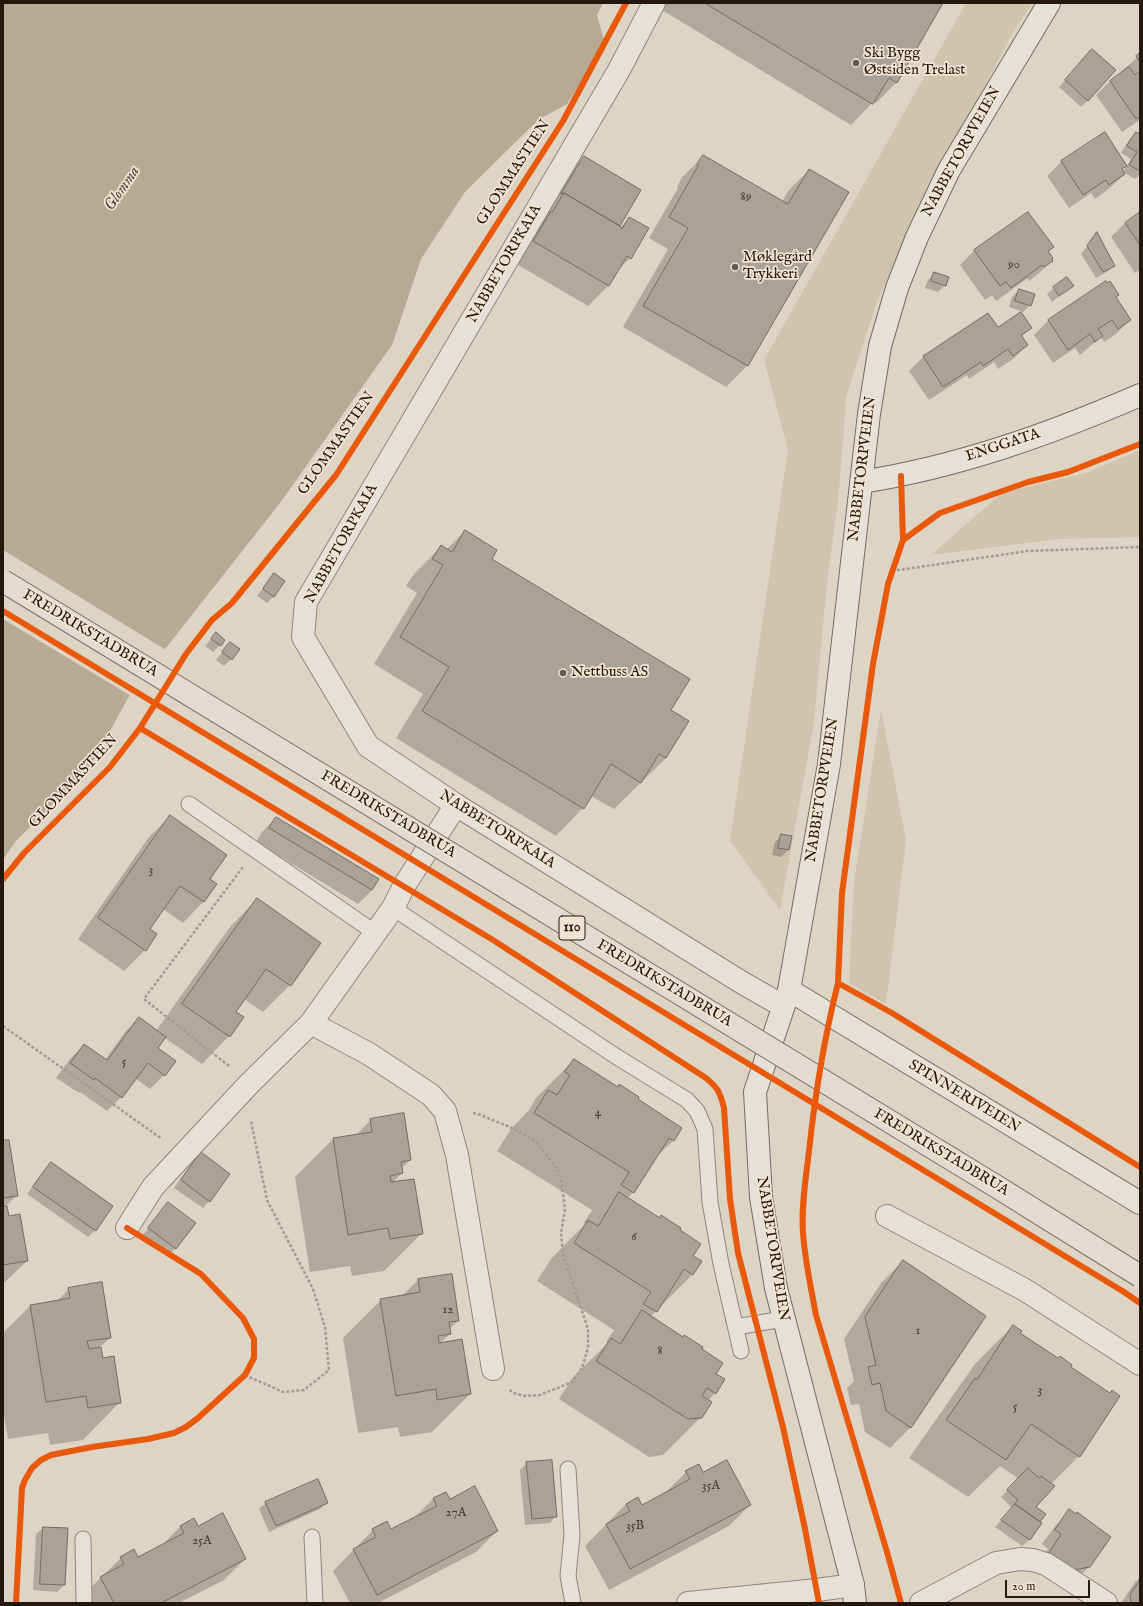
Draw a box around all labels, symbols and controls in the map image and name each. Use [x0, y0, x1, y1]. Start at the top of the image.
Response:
place label: Ski Bygg Østsiden Trelast [864, 45, 965, 80]
marker: Ski Bygg Østsiden Trelast [851, 58, 861, 68]
street label: NABBETORPVEIEN [919, 84, 1005, 220]
street label: GLOMMASTIEN [473, 117, 555, 229]
water label: Glomma [101, 163, 145, 215]
house number: 89 [741, 189, 751, 205]
street label: NABBETORPKAIA [464, 202, 546, 326]
place label: Møklegård Trykkeri [743, 249, 812, 284]
house number: 90 [1008, 257, 1020, 273]
marker: Møklegård Trykkeri [730, 262, 740, 272]
street label: GLOMMASTIEN [295, 389, 379, 499]
street label: NABBETORPVEIEN [845, 395, 881, 543]
street label: ENGGATA [963, 425, 1043, 467]
street label: NABBETORPKAIA [302, 481, 382, 607]
street label: FREDRIKSTADBRUA [19, 586, 161, 682]
place label: Nettbuss AS [571, 664, 648, 682]
marker: Nettbuss AS [558, 668, 568, 678]
street label: NABBETORPVEIEN [803, 716, 843, 864]
street label: GLOMMASTIEN [26, 731, 122, 833]
street label: FREDRIKSTADBRUA [317, 767, 459, 863]
street label: NABBETORPKAIA [436, 787, 558, 873]
house number: 3 [149, 862, 153, 878]
road number: 110 [559, 916, 585, 940]
street label: FREDRIKSTADBRUA [593, 936, 735, 1032]
house number: 5 [122, 1054, 126, 1070]
street label: SPINNERIVEIEN [905, 1057, 1023, 1137]
house number: 4 [595, 1105, 601, 1121]
street label: FREDRIKSTADBRUA [870, 1105, 1012, 1201]
street label: NABBETORPVEIEN [752, 1175, 792, 1323]
house number: 6 [631, 1229, 637, 1245]
house number: 12 [443, 1302, 453, 1318]
house number: 1 [916, 1323, 920, 1339]
house number: 8 [657, 1343, 663, 1359]
house number: 3 [1038, 1382, 1042, 1398]
house number: 5 [1013, 1399, 1017, 1415]
house number: 35A [702, 1478, 720, 1494]
house number: 27A [446, 1505, 466, 1521]
house number: 35B [626, 1518, 644, 1534]
house number: 25A [192, 1533, 212, 1549]
scale bar [1007, 1572, 1092, 1598]
text: 20 m [1012, 1579, 1035, 1594]

